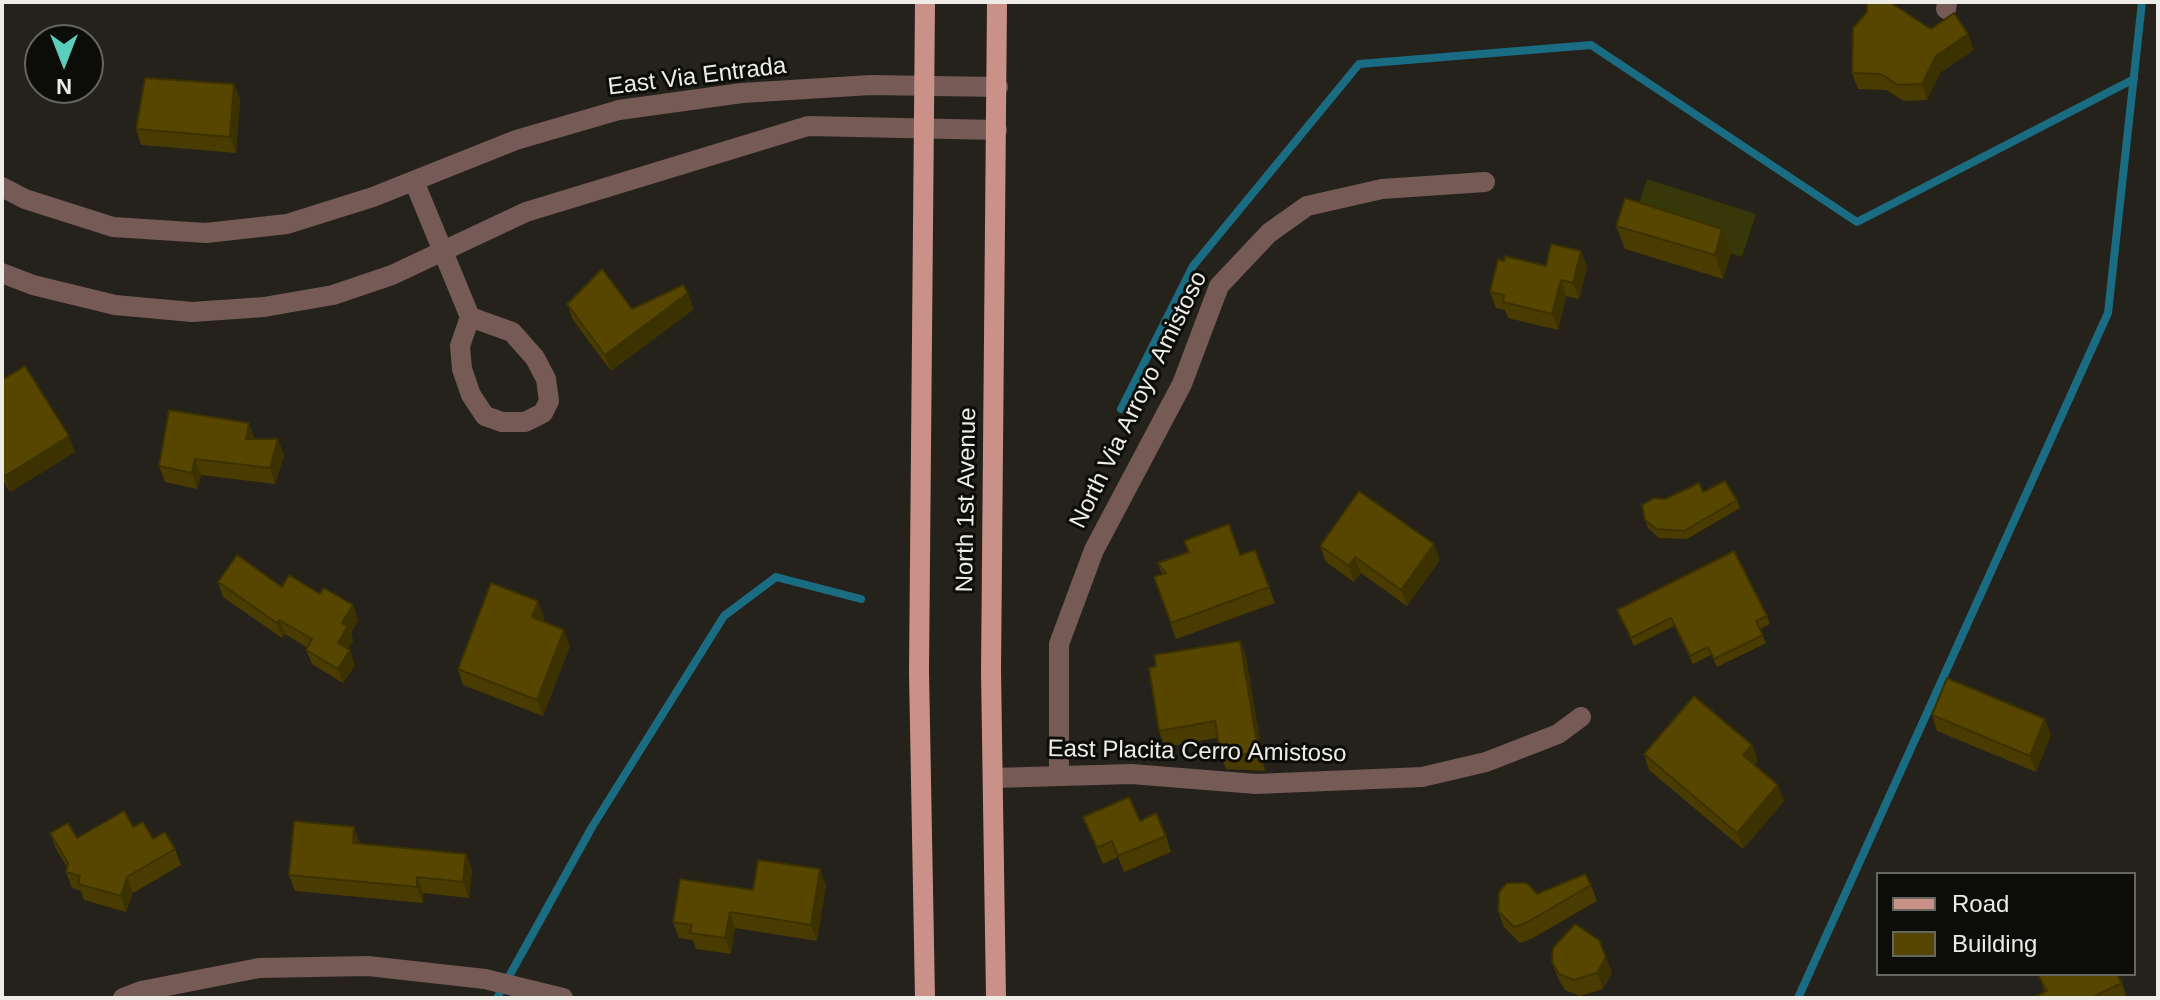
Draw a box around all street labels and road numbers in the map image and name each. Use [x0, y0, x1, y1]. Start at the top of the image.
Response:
street label: East Via Entrada [606, 52, 788, 102]
street label: North Via Arroyo Amistoso [1064, 267, 1214, 533]
street label: North 1st Avenue [951, 407, 983, 593]
street label: East Placita Cerro Amistoso [1047, 735, 1347, 769]

